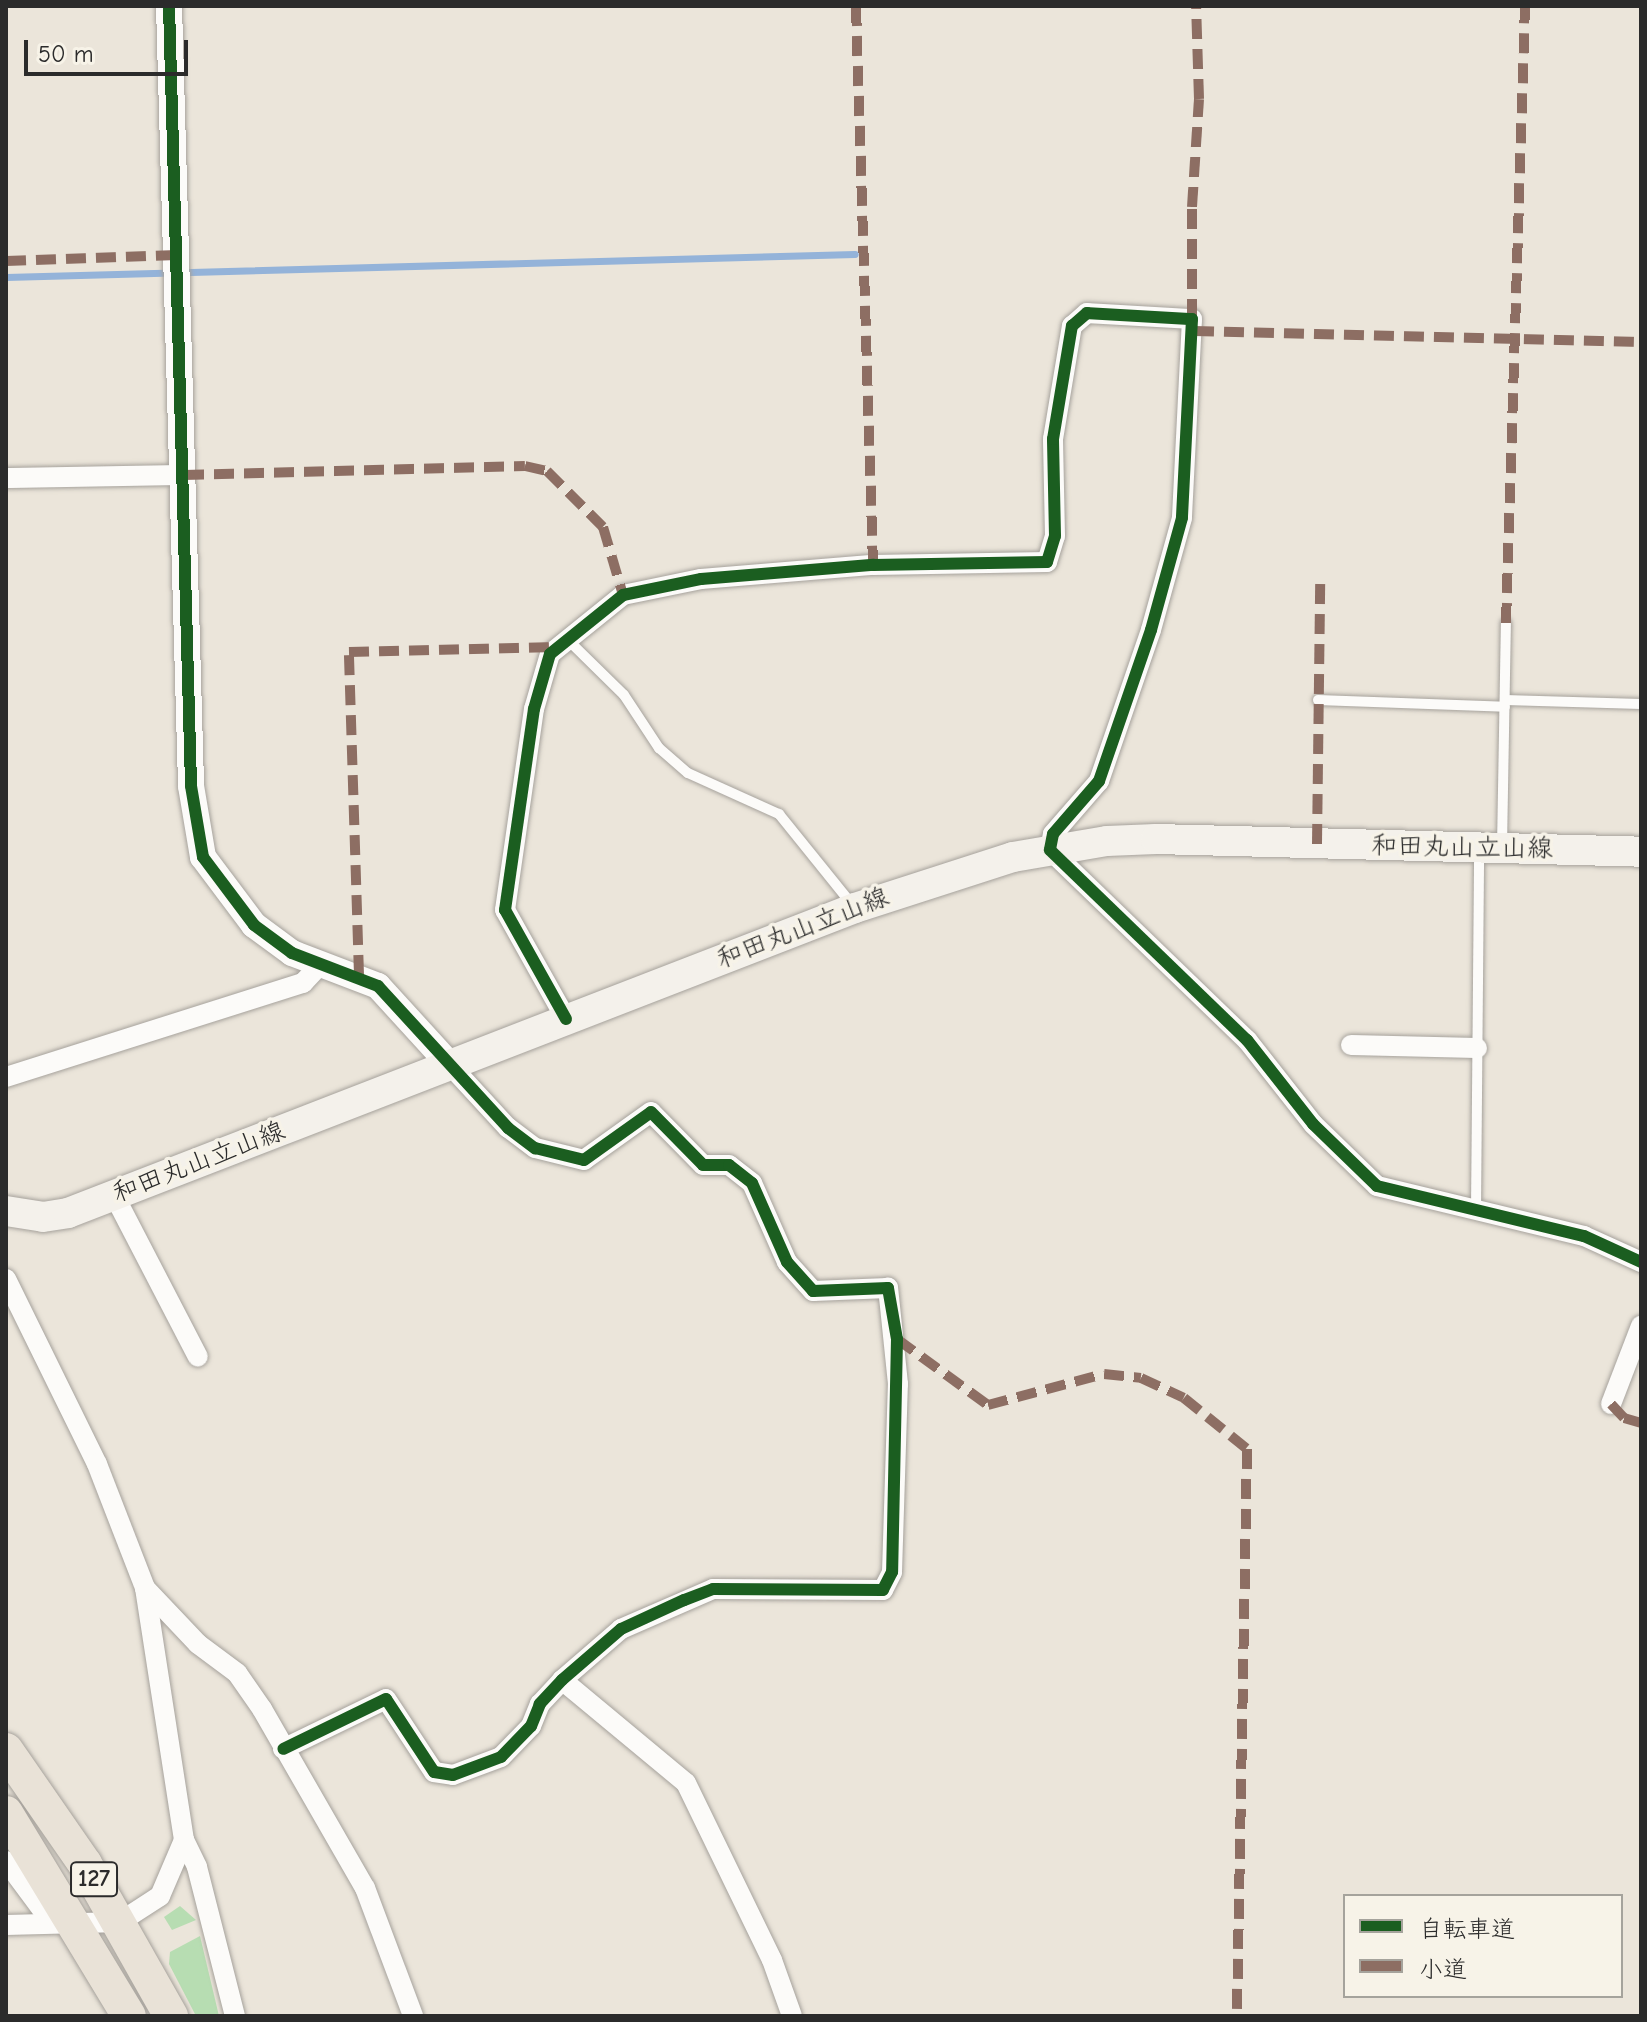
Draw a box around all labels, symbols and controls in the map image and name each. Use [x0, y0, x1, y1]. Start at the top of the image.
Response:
scale bar [28, 24, 192, 74]
text: 50 m [38, 40, 94, 68]
street label: 和田丸山立山線 [1371, 831, 1553, 865]
street label: 和田丸山立山線 [712, 882, 894, 976]
street label: 和田丸山立山線 [108, 1116, 290, 1210]
road number: 127 [70, 1859, 118, 1899]
legend [1343, 1894, 1623, 1998]
text: 自転車道 [1419, 1915, 1515, 1943]
text: 小道 [1419, 1955, 1467, 1983]

